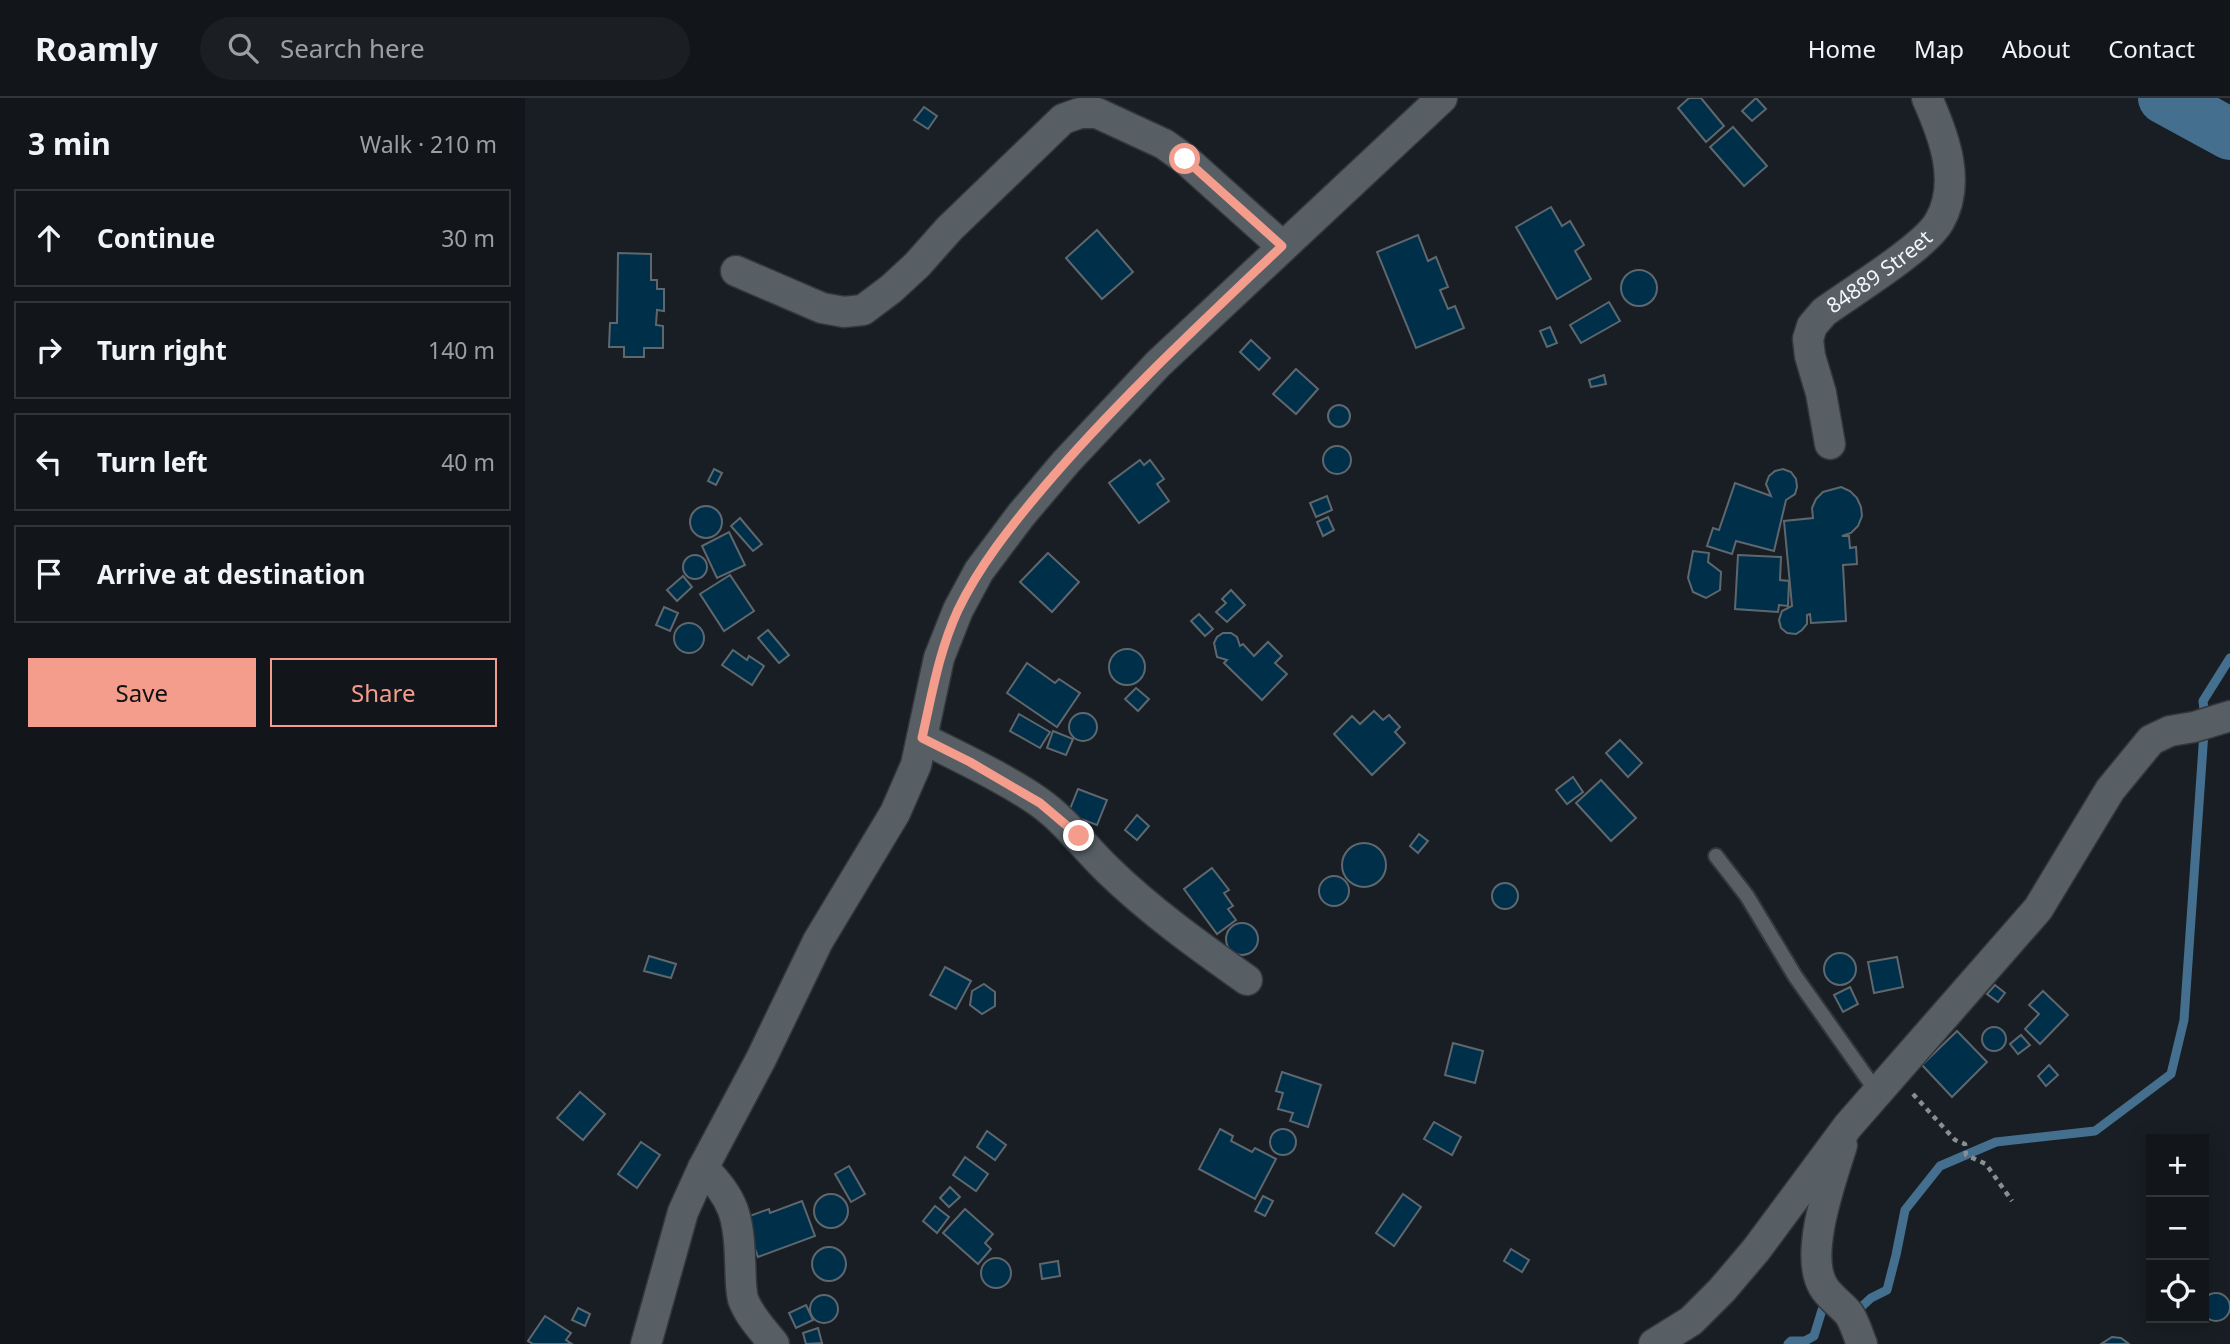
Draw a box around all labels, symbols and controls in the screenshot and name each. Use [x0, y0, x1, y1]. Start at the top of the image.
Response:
search box [200, 17, 690, 80]
text: Roamly [35, 26, 158, 71]
icon: search [224, 29, 262, 67]
text: Search here [280, 30, 425, 66]
text: Home [1808, 32, 1876, 65]
text: Map [1914, 32, 1964, 65]
text: About [2002, 32, 2070, 65]
text: Contact [2108, 32, 2195, 65]
text: 3 min [28, 123, 111, 164]
text: Walk · 210 m [360, 128, 497, 160]
route start [1169, 143, 1200, 174]
icon: ahead [30, 219, 68, 257]
text: Continue [97, 220, 215, 256]
text: 30 m [441, 222, 495, 254]
street label: 84889 Street [1821, 223, 1938, 319]
icon: right [30, 331, 68, 369]
text: Turn right [97, 332, 227, 368]
text: 140 m [428, 334, 495, 366]
icon: left [30, 443, 68, 481]
text: Turn left [97, 444, 208, 480]
text: 40 m [441, 446, 495, 478]
icon: arrive [30, 555, 68, 593]
text: Arrive at destination [97, 556, 366, 592]
button: Save [28, 658, 256, 727]
button: Share [270, 658, 497, 727]
route end [1063, 820, 1094, 851]
map controls [2146, 1134, 2209, 1323]
button: + [2146, 1134, 2209, 1197]
button: − [2146, 1197, 2209, 1260]
button: locate [2146, 1260, 2209, 1323]

